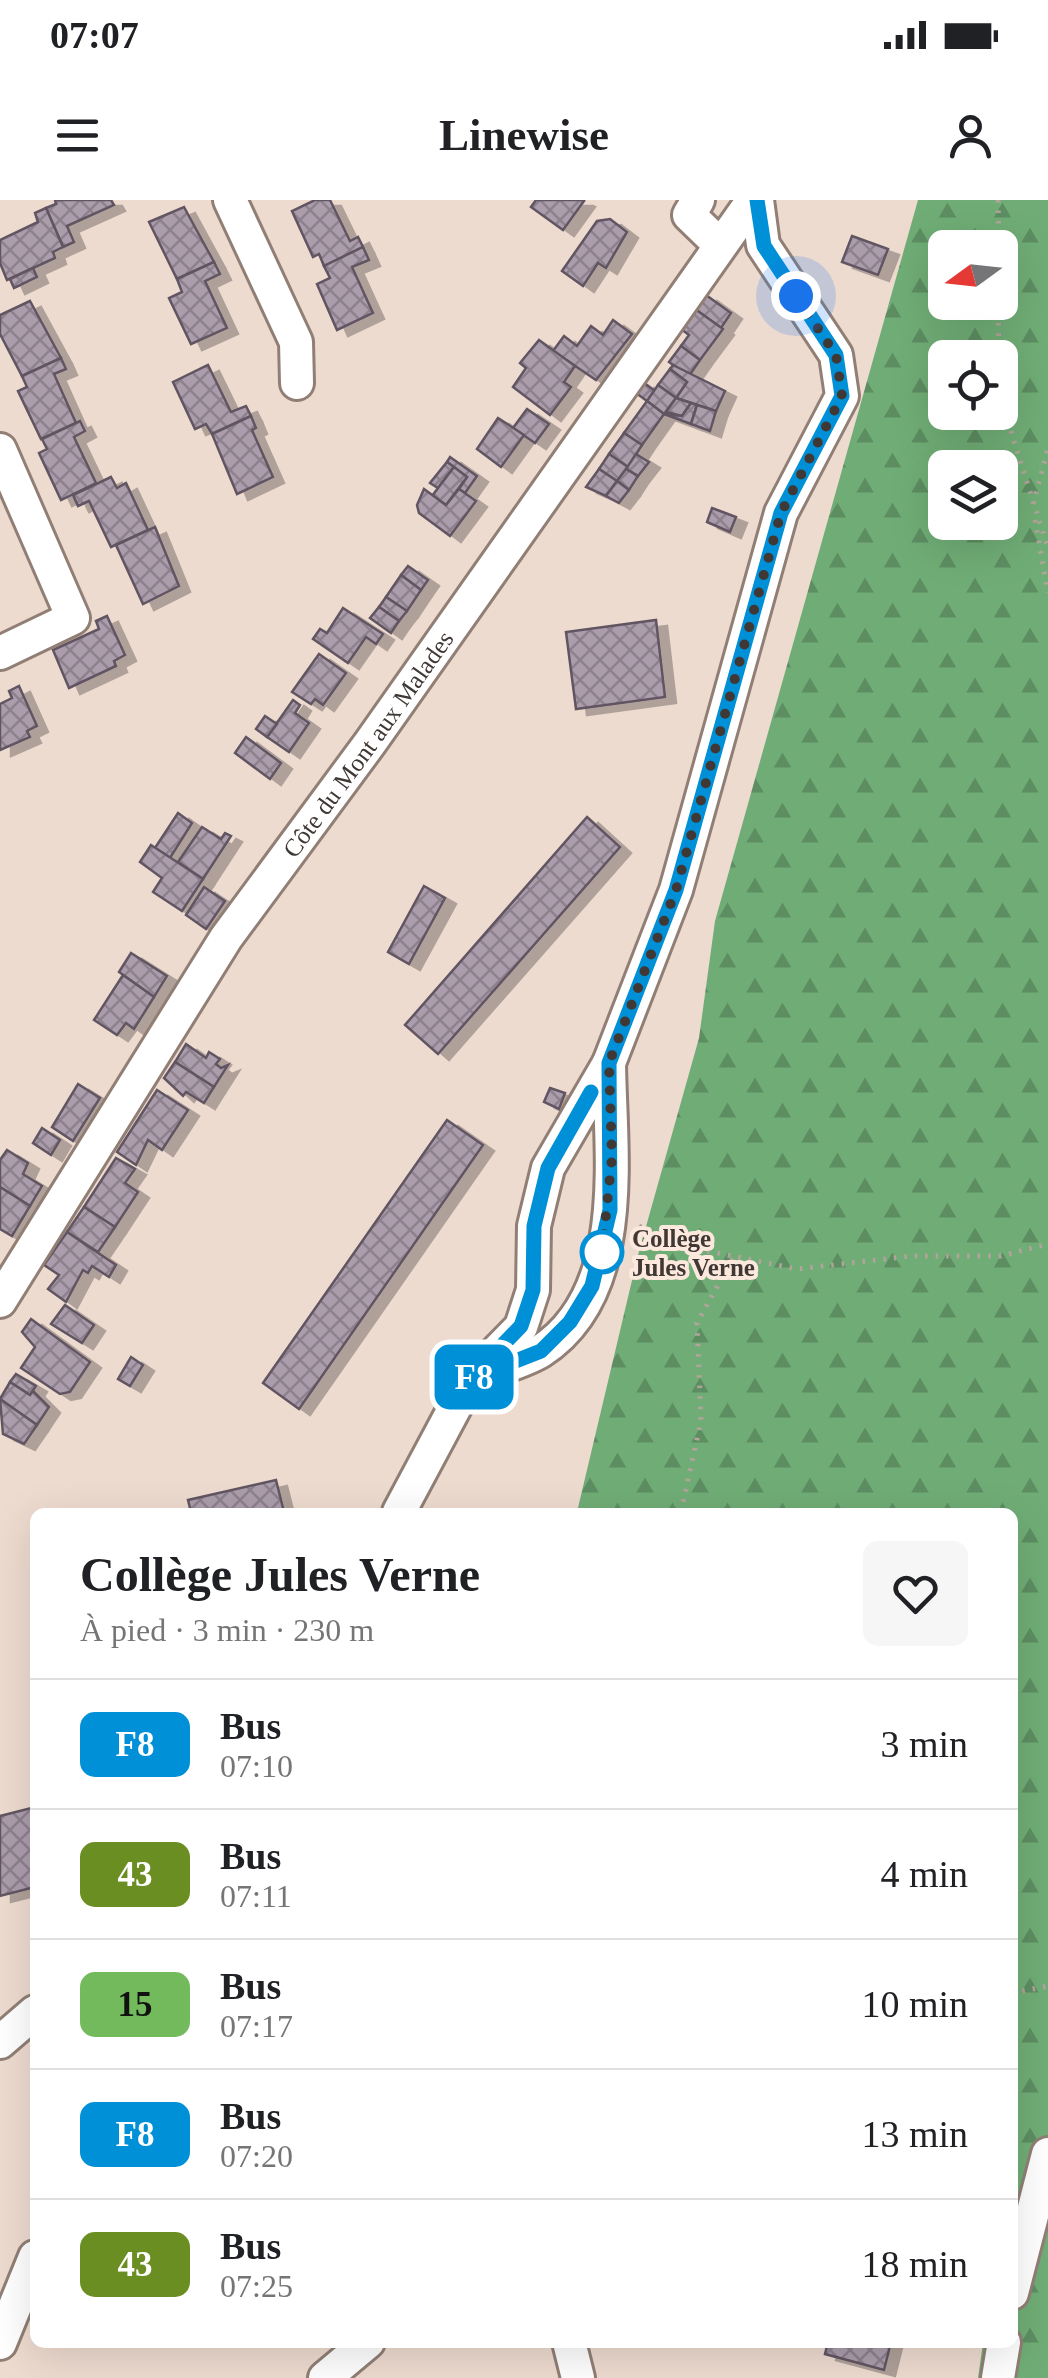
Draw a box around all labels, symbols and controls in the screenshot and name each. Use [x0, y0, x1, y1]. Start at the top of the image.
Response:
text: 07:07 [50, 14, 139, 56]
icon: menu [50, 108, 105, 163]
icon: person [943, 108, 998, 163]
text: Linewise [439, 110, 609, 160]
north arrow [928, 230, 1018, 320]
map controls [928, 230, 1018, 540]
your location [771, 271, 821, 321]
button: locate [928, 340, 1018, 430]
button: layers [928, 450, 1018, 540]
street label: Côte du Mont aux Malades [277, 626, 459, 862]
place label: Collège Jules Verne [632, 1225, 755, 1281]
marker: Collège Jules Verne [581, 1231, 623, 1273]
line badge: F8 [429, 1344, 519, 1410]
text: F8 [455, 1358, 493, 1397]
button: heart [863, 1541, 968, 1646]
text: Collège Jules Verne [80, 1548, 480, 1601]
text: À pied · 3 min · 230 m [80, 1612, 374, 1648]
text: Bus [220, 1705, 281, 1747]
text: 3 min [880, 1723, 968, 1765]
text: F8 [116, 1725, 154, 1764]
text: 07:10 [220, 1748, 293, 1784]
text: Bus [220, 1835, 281, 1877]
text: 4 min [880, 1853, 968, 1895]
text: 43 [118, 1855, 153, 1894]
text: 07:11 [220, 1878, 292, 1914]
text: Bus [220, 1965, 281, 2007]
text: 10 min [861, 1983, 968, 2025]
text: 15 [118, 1985, 153, 2024]
text: 07:17 [220, 2008, 293, 2044]
text: Bus [220, 2095, 281, 2137]
text: 13 min [861, 2113, 968, 2155]
text: F8 [116, 2115, 154, 2154]
text: 07:20 [220, 2138, 293, 2174]
text: Bus [220, 2225, 281, 2267]
text: 18 min [861, 2243, 968, 2285]
text: 43 [118, 2245, 153, 2284]
text: 07:25 [220, 2268, 293, 2304]

